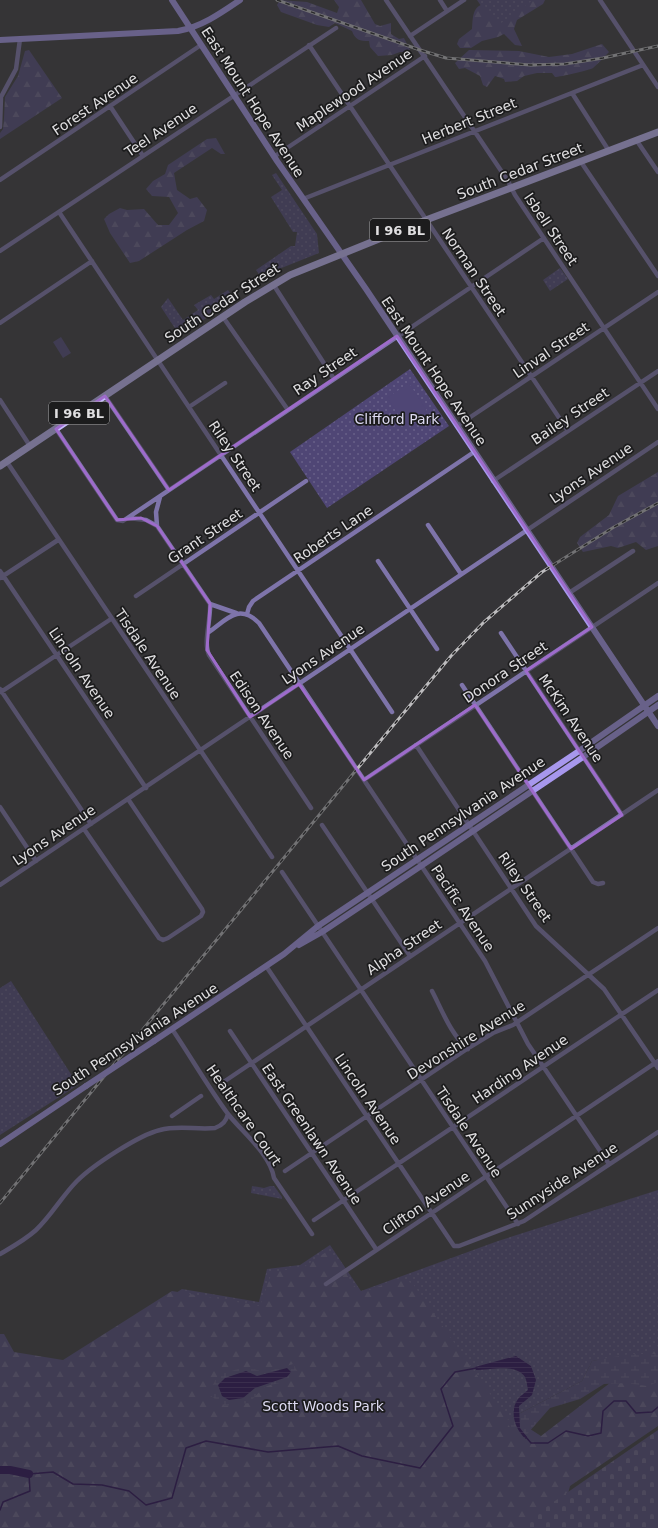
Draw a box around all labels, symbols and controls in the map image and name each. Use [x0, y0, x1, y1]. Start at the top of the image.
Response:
street label: East Mount Hope Avenue [198, 24, 308, 180]
street label: Maplewood Avenue [293, 45, 415, 135]
street label: Forest Avenue [49, 70, 141, 138]
street label: Herbert Street [419, 95, 519, 147]
street label: Teel Avenue [121, 100, 200, 161]
street label: South Cedar Street [455, 139, 586, 202]
street label: Isbell Street [521, 190, 581, 269]
road number: I 96 BL [370, 219, 430, 241]
street label: Norman Street [439, 225, 510, 319]
street label: South Cedar Street [162, 260, 283, 346]
street label: East Mount Hope Avenue [378, 294, 490, 448]
street label: Linval Street [510, 318, 592, 381]
street label: Ray Street [290, 344, 360, 398]
street label: Bailey Street [528, 384, 612, 448]
road number: I 96 BL [49, 402, 109, 424]
park label: Clifford Park [355, 411, 440, 427]
street label: Riley Street [206, 418, 265, 495]
street label: Lyons Avenue [547, 440, 635, 506]
street label: Roberts Lane [290, 502, 376, 566]
street label: Grant Street [165, 505, 246, 567]
street label: Tisdale Avenue [111, 605, 184, 702]
street label: Lyons Avenue [279, 621, 367, 687]
street label: Lincoln Avenue [46, 625, 118, 721]
street label: Donora Street [460, 638, 551, 706]
street label: Edison Avenue [227, 668, 297, 762]
street label: McKim Avenue [536, 671, 606, 765]
street label: South Pennsylvania Avenue [378, 753, 548, 875]
street label: Lyons Avenue [10, 802, 98, 868]
street label: Riley Street [495, 849, 555, 925]
street label: Pacific Avenue [428, 862, 498, 954]
street label: Alpha Street [364, 916, 445, 978]
street label: South Pennsylvania Avenue [49, 980, 221, 1098]
street label: Devonshire Avenue [404, 997, 528, 1083]
street label: Harding Avenue [469, 1031, 571, 1107]
street label: Lincoln Avenue [332, 1051, 404, 1147]
street label: East Greenlawn Avenue [259, 1061, 365, 1207]
street label: Healthcare Court [203, 1062, 285, 1169]
street label: Tisdale Avenue [432, 1083, 505, 1180]
street label: Sunnyside Avenue [504, 1139, 620, 1223]
street label: Clifton Avenue [379, 1168, 473, 1238]
park label: Scott Woods Park [262, 1398, 385, 1414]

